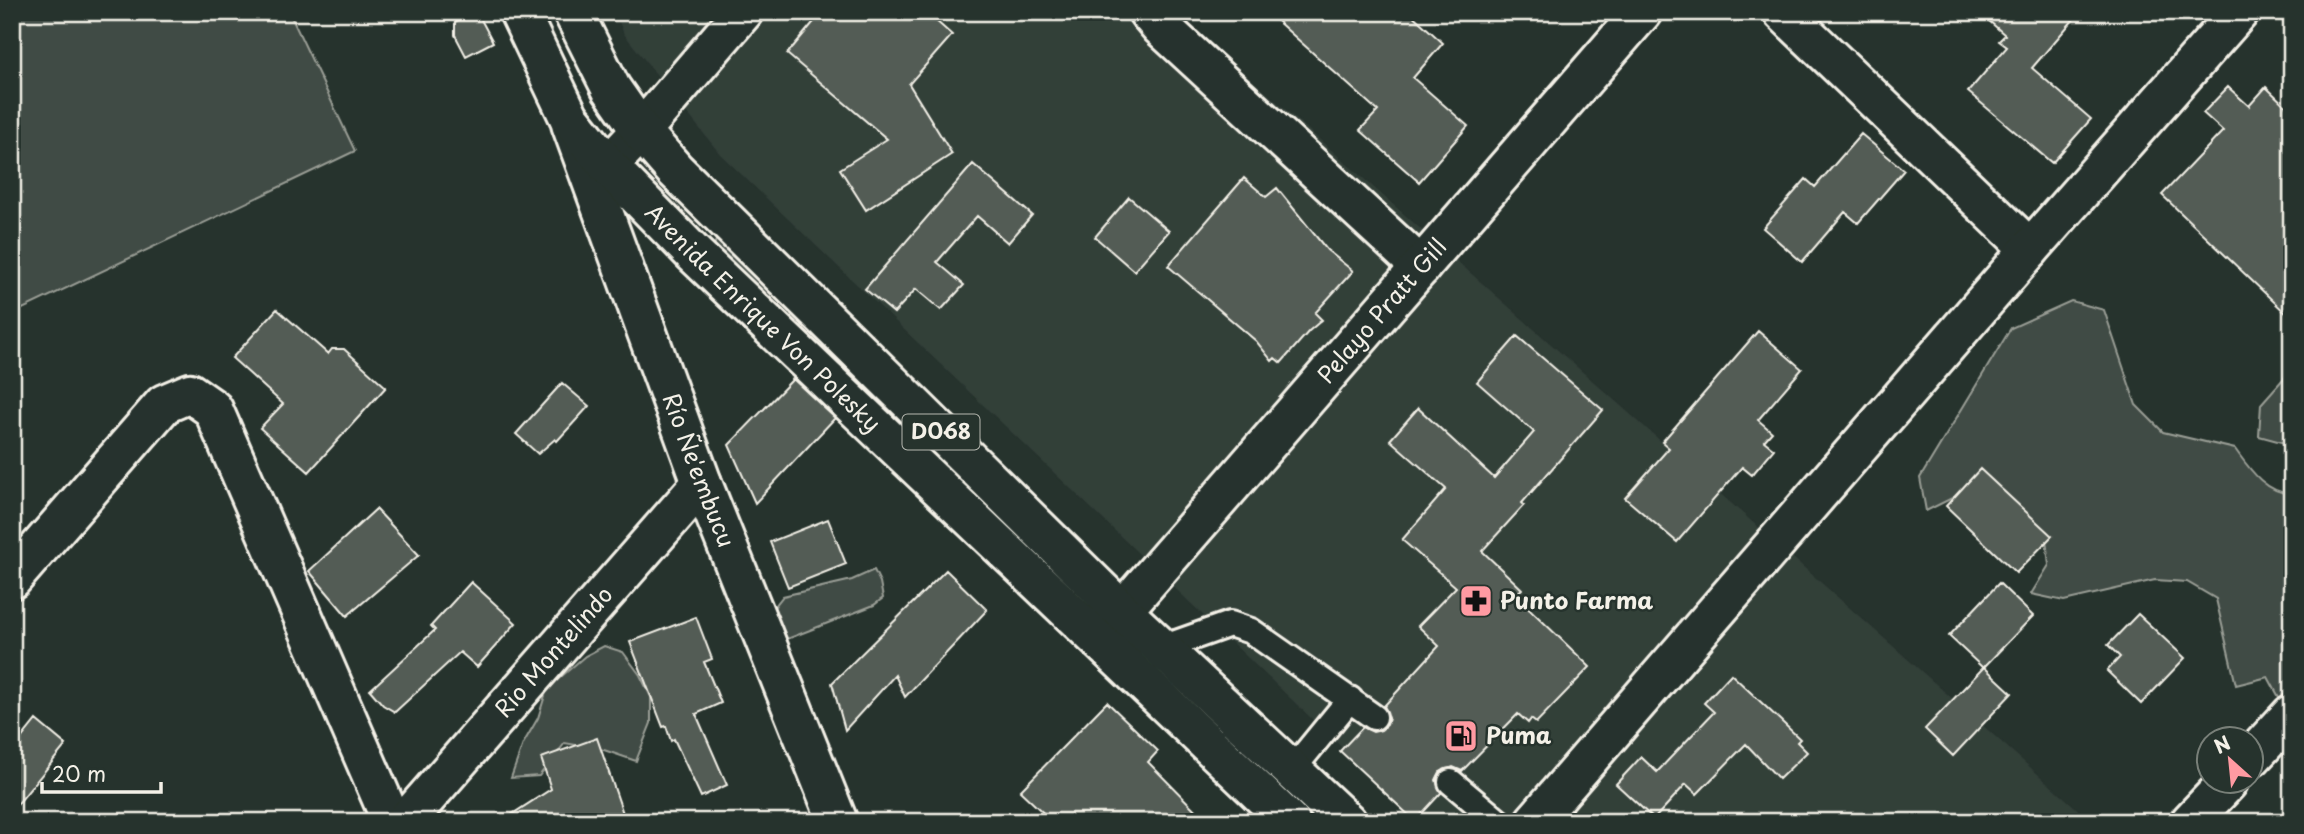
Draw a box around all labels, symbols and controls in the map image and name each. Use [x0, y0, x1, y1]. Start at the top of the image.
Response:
street label: Avenida Enrique Von Polesky [638, 195, 890, 439]
street label: Pelayo Pratt Gill [1308, 230, 1454, 391]
street label: Río Ñe'embucu [655, 388, 745, 552]
road number: D068 [902, 414, 979, 450]
street label: Rio Montelindo [485, 578, 620, 724]
pharmacy icon: Punto Farma [1457, 582, 1495, 620]
place label: Punto Farma [1500, 582, 1653, 617]
fuel station icon: Puma [1442, 717, 1480, 755]
place label: Puma [1486, 717, 1552, 752]
north arrow [2196, 726, 2266, 796]
text: N [2209, 728, 2235, 760]
scale bar [42, 750, 161, 794]
text: 20 m [52, 757, 106, 789]

